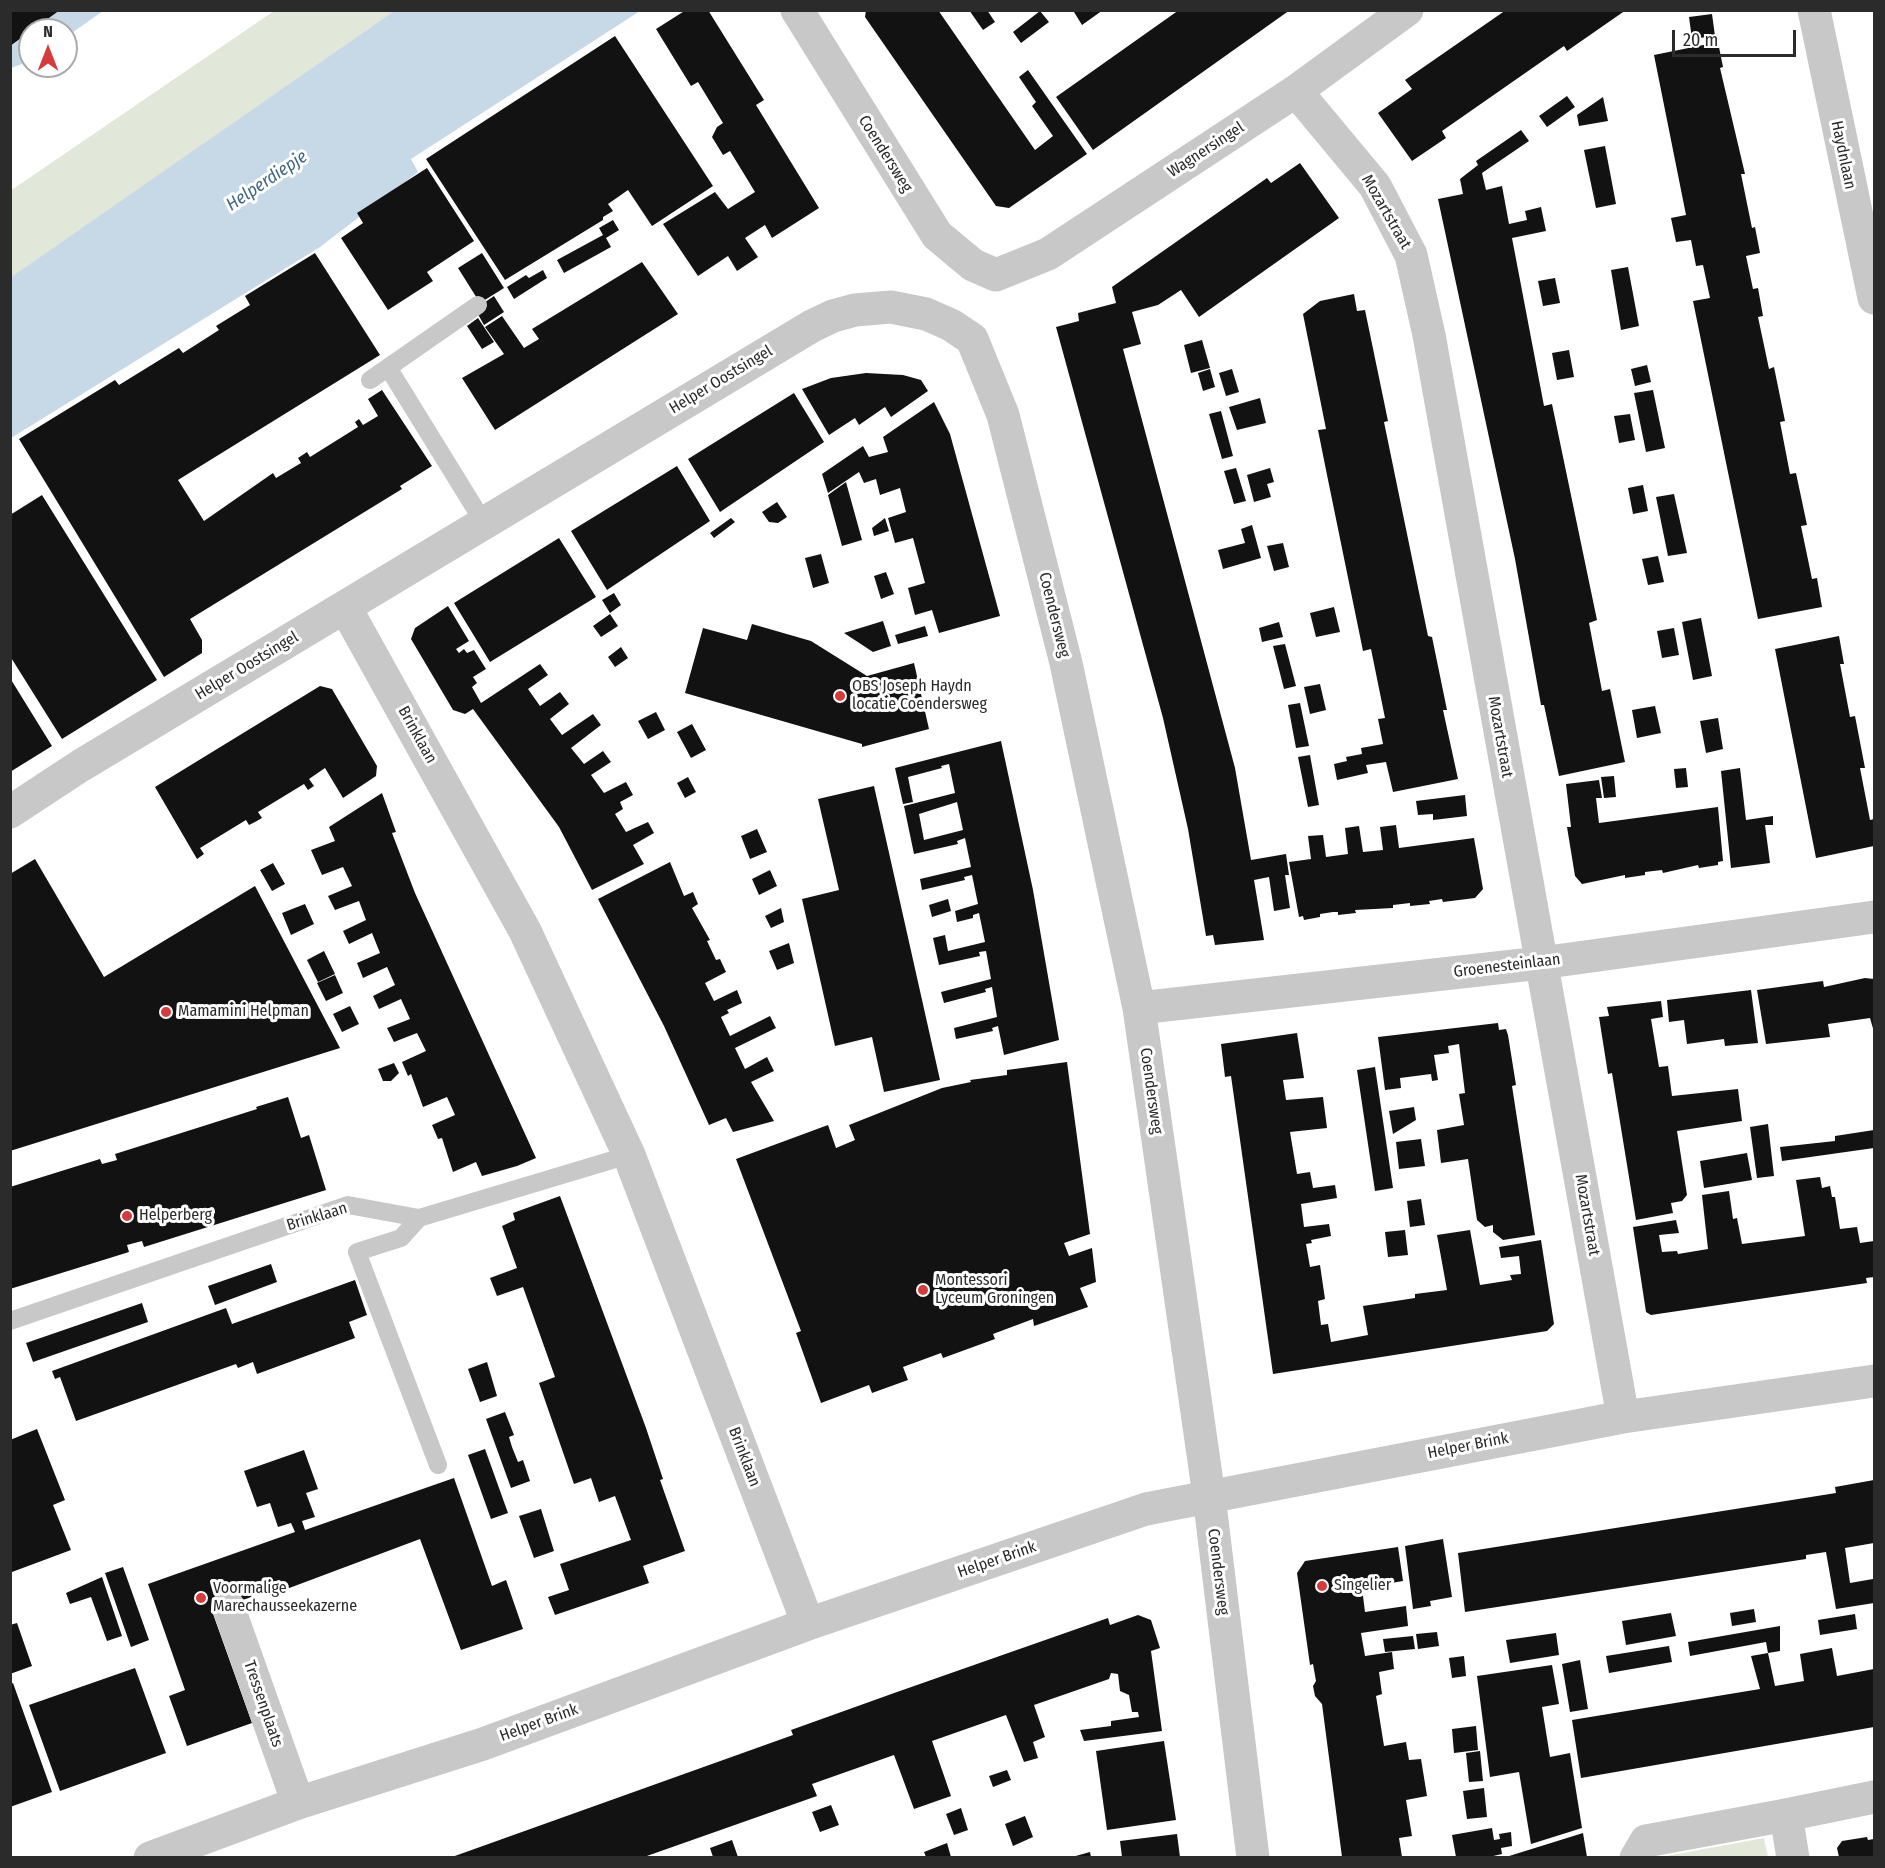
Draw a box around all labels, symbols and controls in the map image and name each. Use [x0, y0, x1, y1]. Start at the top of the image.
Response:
north arrow [18, 18, 78, 78]
scale bar [1675, 18, 1800, 56]
text: N [43, 22, 53, 41]
text: 20 m [1683, 29, 1718, 51]
street label: Coendersweg [854, 112, 916, 196]
street label: Wagnersingel [1164, 118, 1248, 182]
street label: Haydnlaan [1826, 119, 1860, 191]
water label: Helperdiepje [222, 146, 312, 216]
street label: Mozartstraat [1357, 171, 1415, 253]
street label: Helper Oostsingel [666, 342, 776, 418]
street label: Coendersweg [1034, 570, 1074, 660]
street label: Helper Oostsingel [192, 628, 302, 704]
place label: OBS Joseph Haydn locatie Coendersweg [852, 677, 987, 715]
marker: OBS Joseph Haydn locatie Coendersweg [833, 689, 847, 703]
street label: Mozartstraat [1483, 695, 1517, 779]
street label: Brinklaan [393, 703, 441, 767]
street label: Groenesteinlaan [1453, 950, 1561, 982]
place label: Mamamini Helpman [178, 1002, 309, 1022]
marker: Mamamini Helpman [159, 1005, 173, 1019]
street label: Coendersweg [1135, 1047, 1167, 1135]
street label: Mozartstraat [1570, 1173, 1604, 1257]
street label: Brinklaan [284, 1199, 350, 1235]
place label: Helperberg [139, 1206, 212, 1226]
marker: Helperberg [120, 1209, 134, 1223]
place label: Montessori Lyceum Groningen [935, 1271, 1054, 1309]
marker: Montessori Lyceum Groningen [916, 1283, 930, 1297]
street label: Brinklaan [724, 1424, 764, 1490]
street label: Helper Brink [1426, 1429, 1510, 1463]
street label: Coendersweg [1203, 1528, 1233, 1616]
street label: Helper Brink [955, 1538, 1039, 1582]
place label: Singelier [1334, 1576, 1391, 1596]
place label: Voormalige Marechausseekazerne [213, 1579, 357, 1617]
marker: Singelier [1315, 1579, 1329, 1593]
marker: Voormalige Marechausseekazerne [194, 1591, 208, 1605]
street label: Tressenplaats [239, 1658, 287, 1750]
street label: Helper Brink [497, 1700, 581, 1746]

